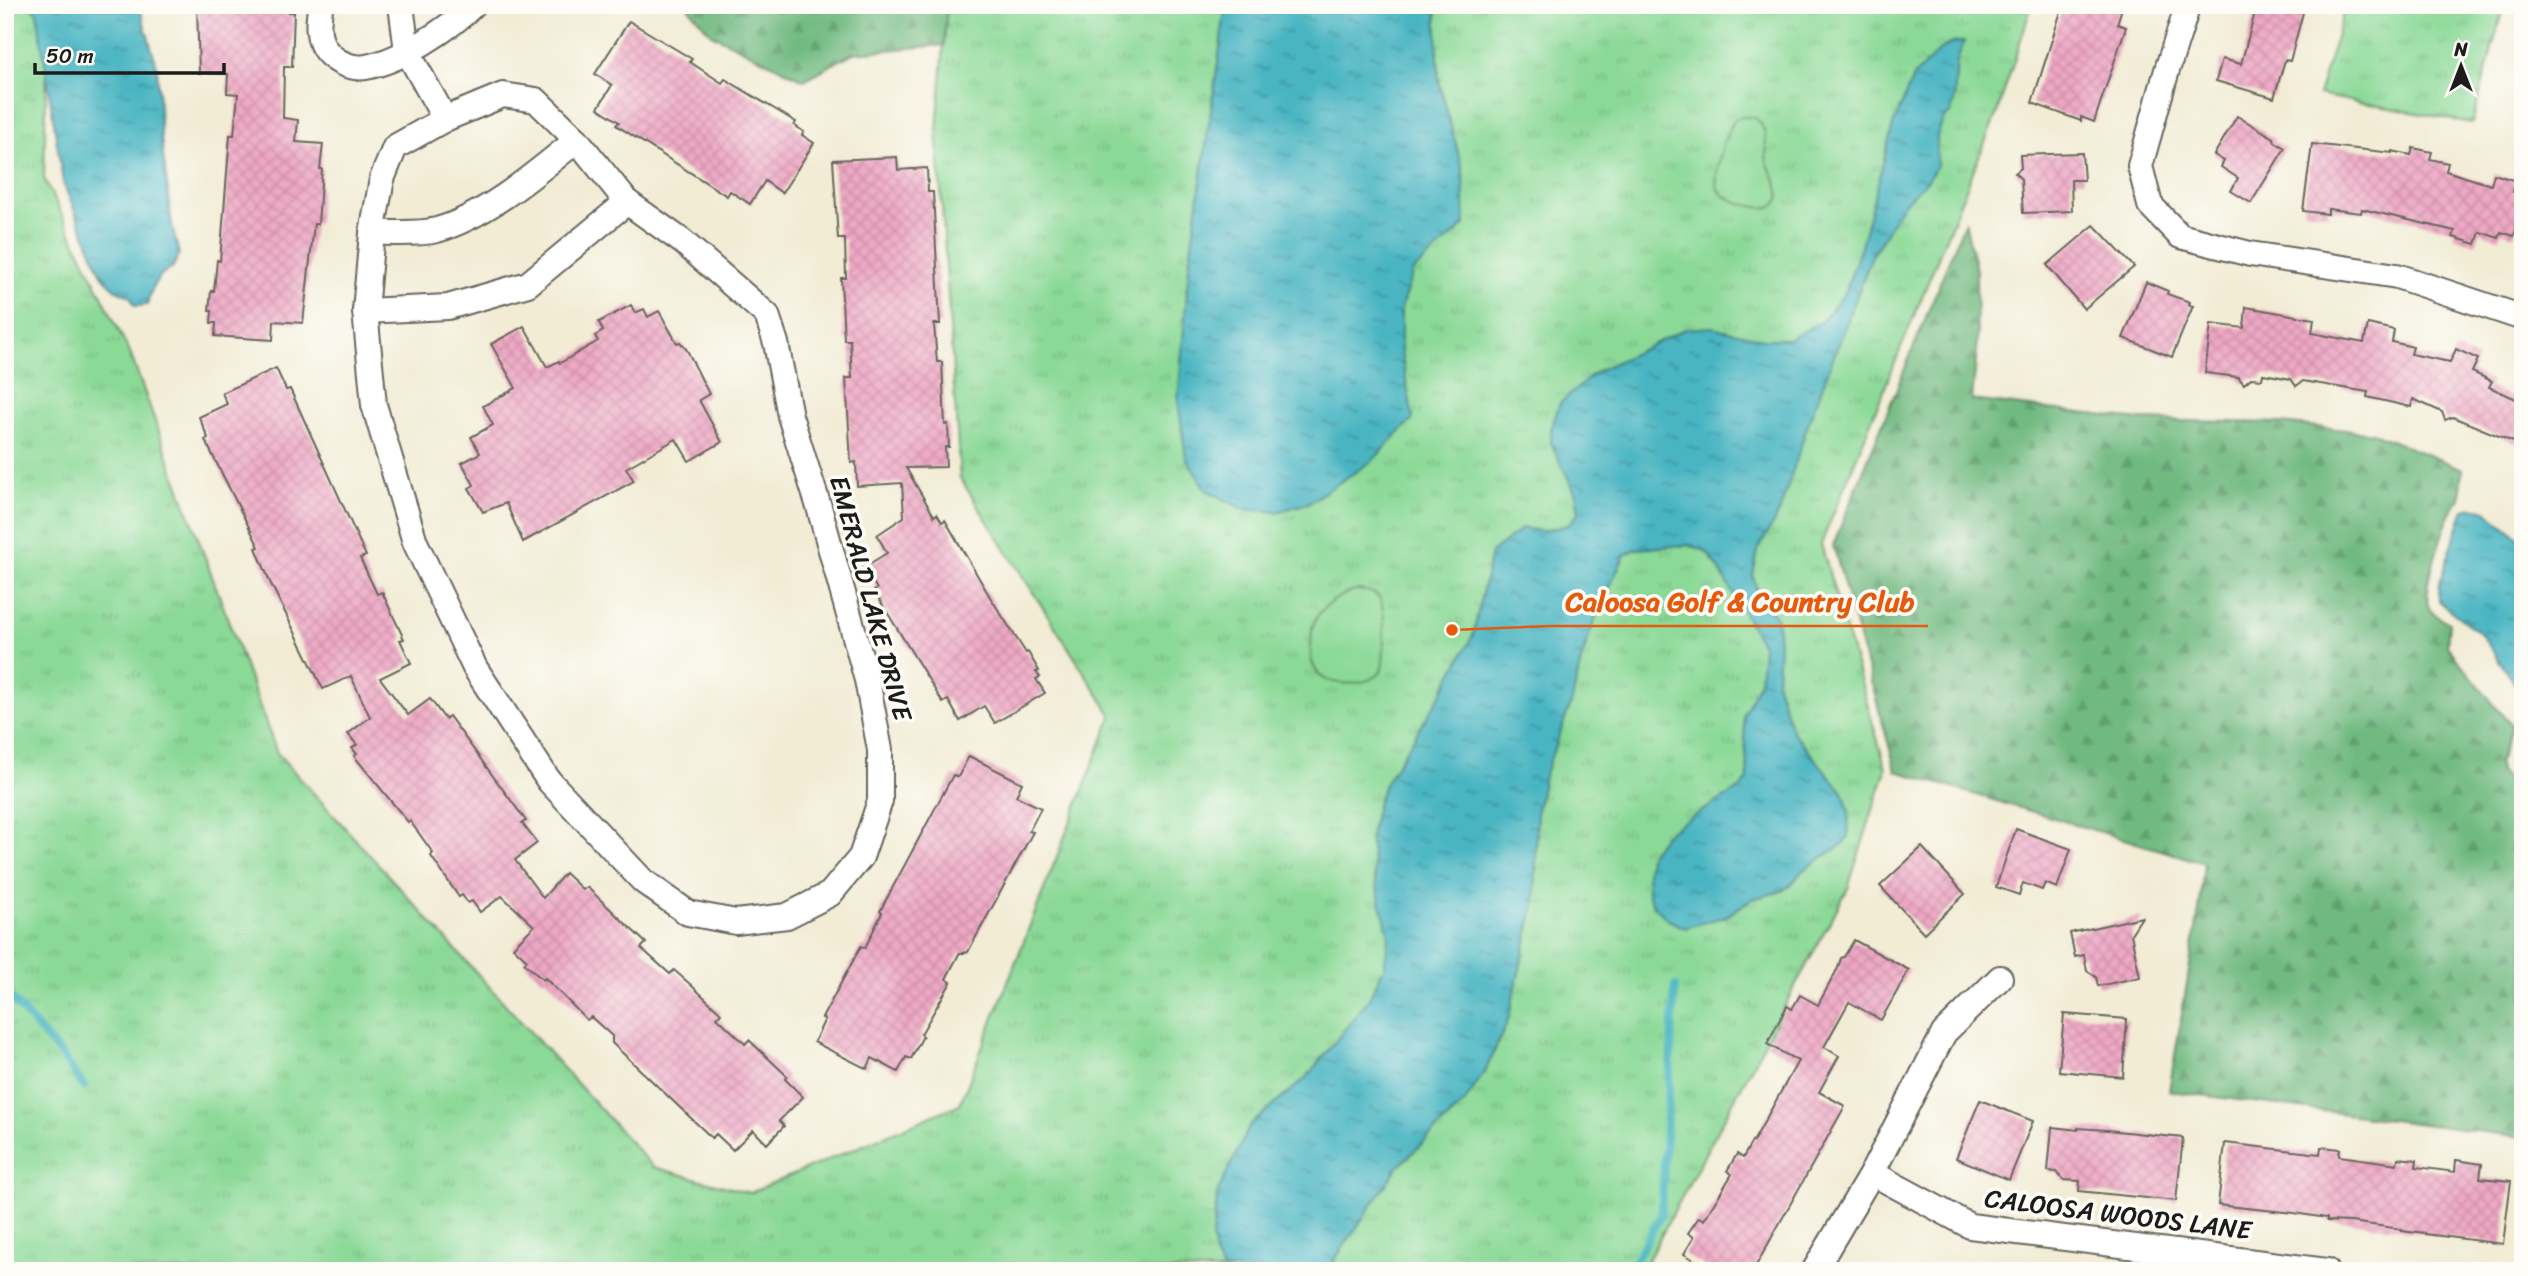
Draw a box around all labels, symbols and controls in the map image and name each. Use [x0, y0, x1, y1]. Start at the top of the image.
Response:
scale bar [35, 32, 224, 76]
north arrow [2426, 32, 2496, 102]
text: N [2453, 33, 2468, 66]
text: 50 m [46, 37, 94, 75]
street label: EMERALD LAKE DRIVE [816, 470, 926, 727]
callout: Caloosa Golf & Country Club [1552, 577, 1928, 626]
text: Caloosa Golf & Country Club [1565, 577, 1914, 626]
street label: CALOOSA WOODS LANE [1982, 1175, 2256, 1253]

